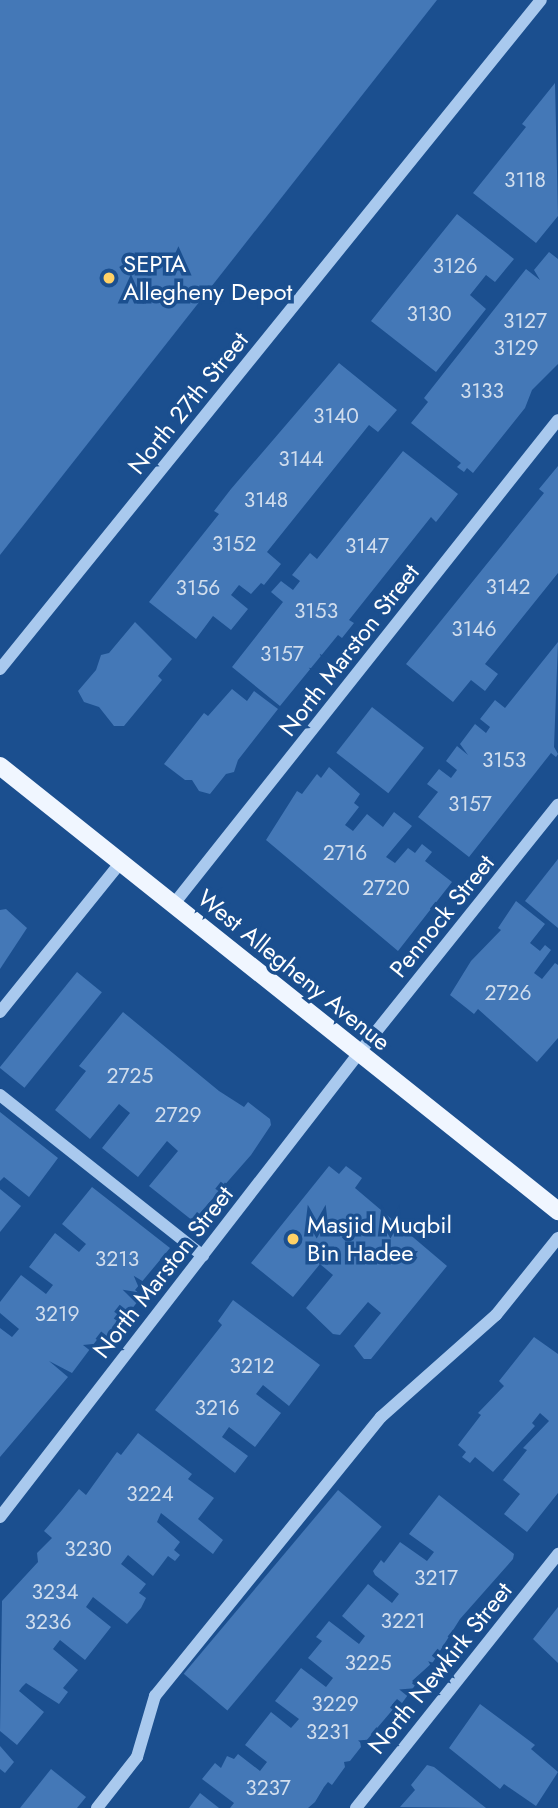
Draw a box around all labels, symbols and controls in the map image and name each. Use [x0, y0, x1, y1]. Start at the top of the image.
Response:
house number: 3118 [504, 167, 546, 193]
place label: SEPTA Allegheny Depot [123, 250, 292, 306]
house number: 3126 [433, 253, 477, 279]
marker: SEPTA Allegheny Depot [101, 270, 117, 286]
house number: 3130 [407, 301, 451, 327]
house number: 3127 [503, 308, 547, 334]
street label: North 27th Street [122, 326, 254, 480]
house number: 3129 [494, 335, 538, 361]
house number: 3133 [460, 378, 504, 404]
house number: 3140 [313, 403, 359, 429]
house number: 3144 [278, 446, 324, 472]
house number: 3148 [244, 487, 288, 513]
house number: 3152 [212, 531, 256, 557]
house number: 3147 [345, 533, 389, 559]
street label: North Marston Street [273, 558, 425, 742]
house number: 3142 [485, 574, 531, 600]
house number: 3156 [176, 575, 220, 601]
house number: 3153 [294, 598, 338, 624]
house number: 3146 [451, 616, 497, 642]
house number: 3157 [260, 641, 304, 667]
house number: 3153 [482, 747, 526, 773]
house number: 3157 [448, 791, 492, 817]
house number: 2716 [323, 840, 367, 866]
street label: Pennock Street [384, 849, 500, 983]
house number: 2720 [362, 875, 410, 901]
street label: West Allegheny Avenue [192, 883, 396, 1057]
house number: 2726 [484, 980, 532, 1006]
house number: 2725 [107, 1063, 153, 1089]
house number: 2729 [154, 1102, 202, 1128]
street label: North Marston Street [87, 1180, 239, 1364]
place label: Masjid Muqbil Bin Hadee [307, 1211, 452, 1267]
marker: Masjid Muqbil Bin Hadee [285, 1231, 301, 1247]
house number: 3213 [95, 1246, 139, 1272]
house number: 3219 [35, 1301, 79, 1327]
house number: 3212 [230, 1353, 274, 1379]
house number: 3216 [195, 1395, 239, 1421]
house number: 3224 [126, 1481, 174, 1507]
house number: 3230 [64, 1536, 112, 1562]
house number: 3217 [414, 1565, 458, 1591]
street label: North Newkirk Street [362, 1576, 518, 1760]
house number: 3234 [31, 1579, 79, 1605]
house number: 3221 [381, 1608, 425, 1634]
house number: 3236 [25, 1609, 71, 1635]
house number: 3225 [344, 1650, 392, 1676]
house number: 3229 [311, 1691, 359, 1717]
house number: 3231 [306, 1719, 350, 1745]
house number: 3237 [245, 1775, 291, 1801]

